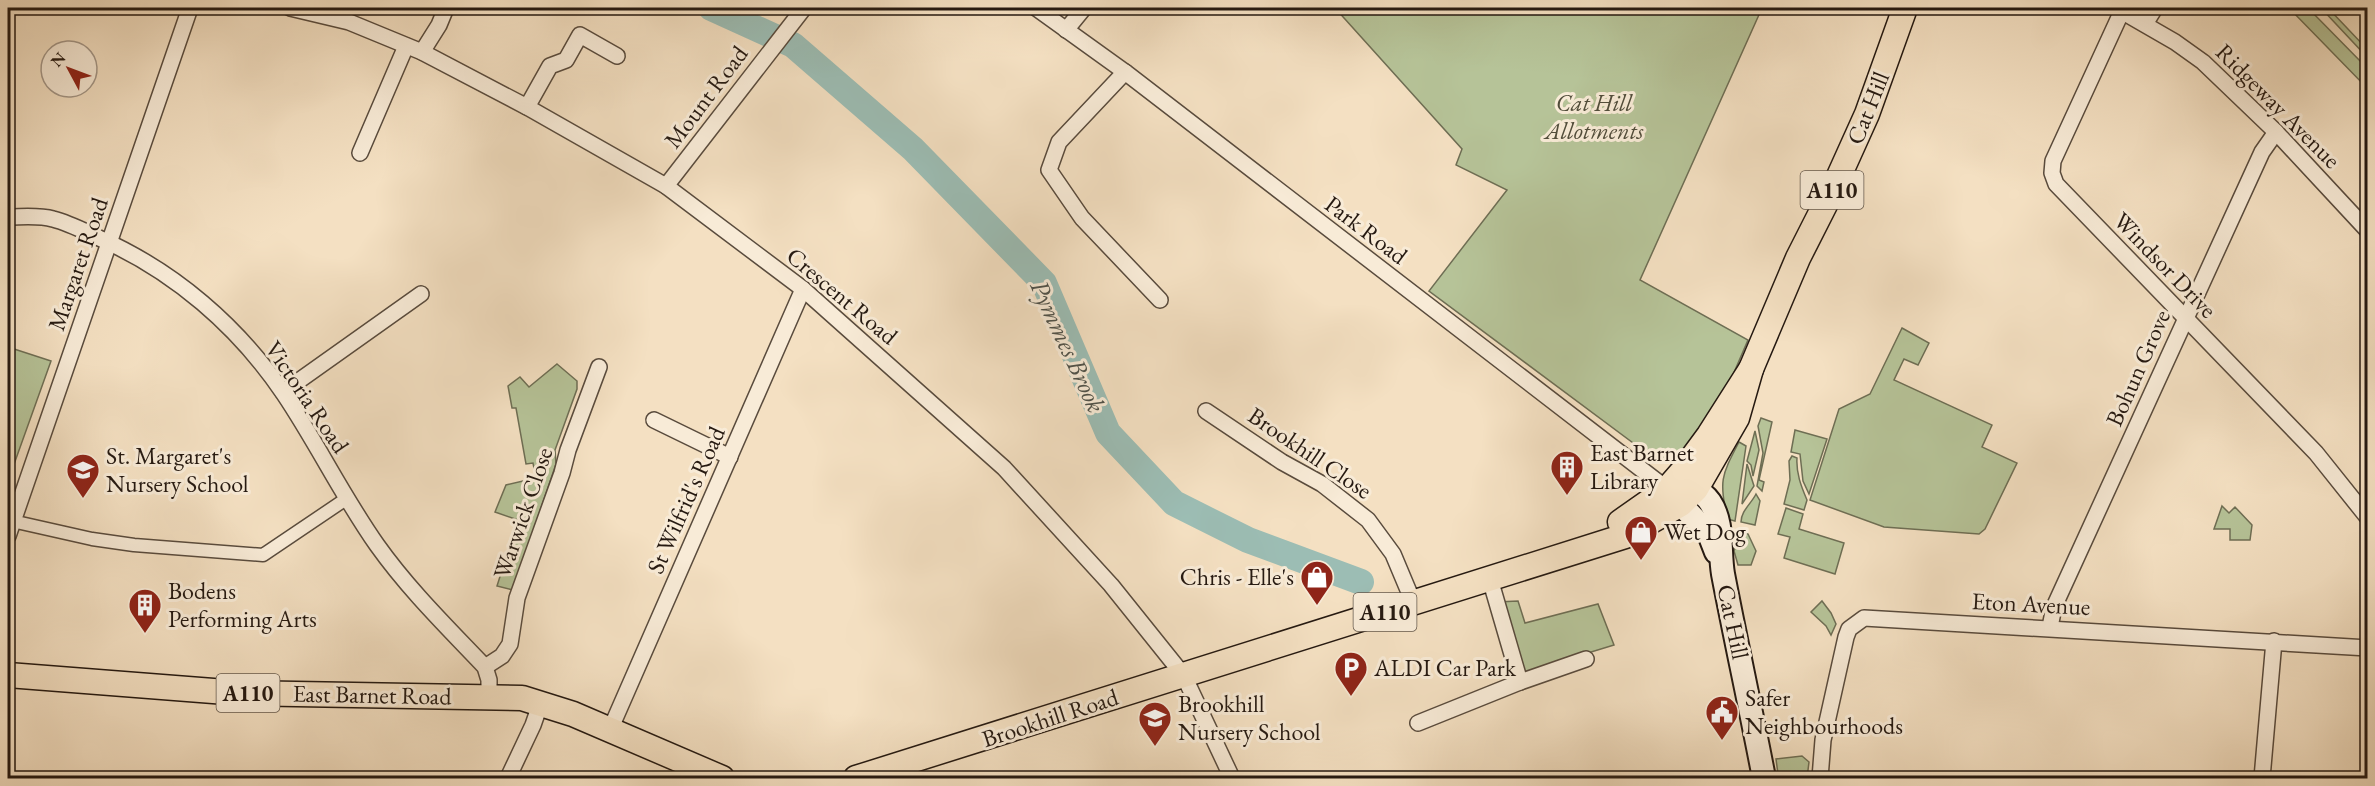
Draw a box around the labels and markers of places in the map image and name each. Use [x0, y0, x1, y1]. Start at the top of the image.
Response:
place label: East Barnet Library [1590, 437, 1694, 496]
place label: St. Margaret's Nursery School [106, 440, 249, 499]
building icon: East Barnet Library [1549, 449, 1585, 496]
school or university icon: St. Margaret's Nursery School [65, 452, 101, 499]
shop icon: Wet Dog [1623, 514, 1659, 561]
place label: Wet Dog [1664, 516, 1746, 547]
shop icon: Chris - Elle's [1299, 559, 1335, 606]
place label: Chris - Elle's [1180, 561, 1294, 592]
place label: Bodens Performing Arts [168, 575, 317, 634]
building icon: Bodens Performing Arts [127, 587, 163, 634]
parking icon: ALDI Car Park [1333, 650, 1369, 697]
place label: ALDI Car Park [1373, 652, 1517, 683]
place label: Safer Neighbourhoods [1745, 682, 1903, 741]
place label: Brookhill Nursery School [1178, 688, 1321, 747]
public building icon: Safer Neighbourhoods [1704, 694, 1740, 741]
school or university icon: Brookhill Nursery School [1137, 700, 1173, 747]

